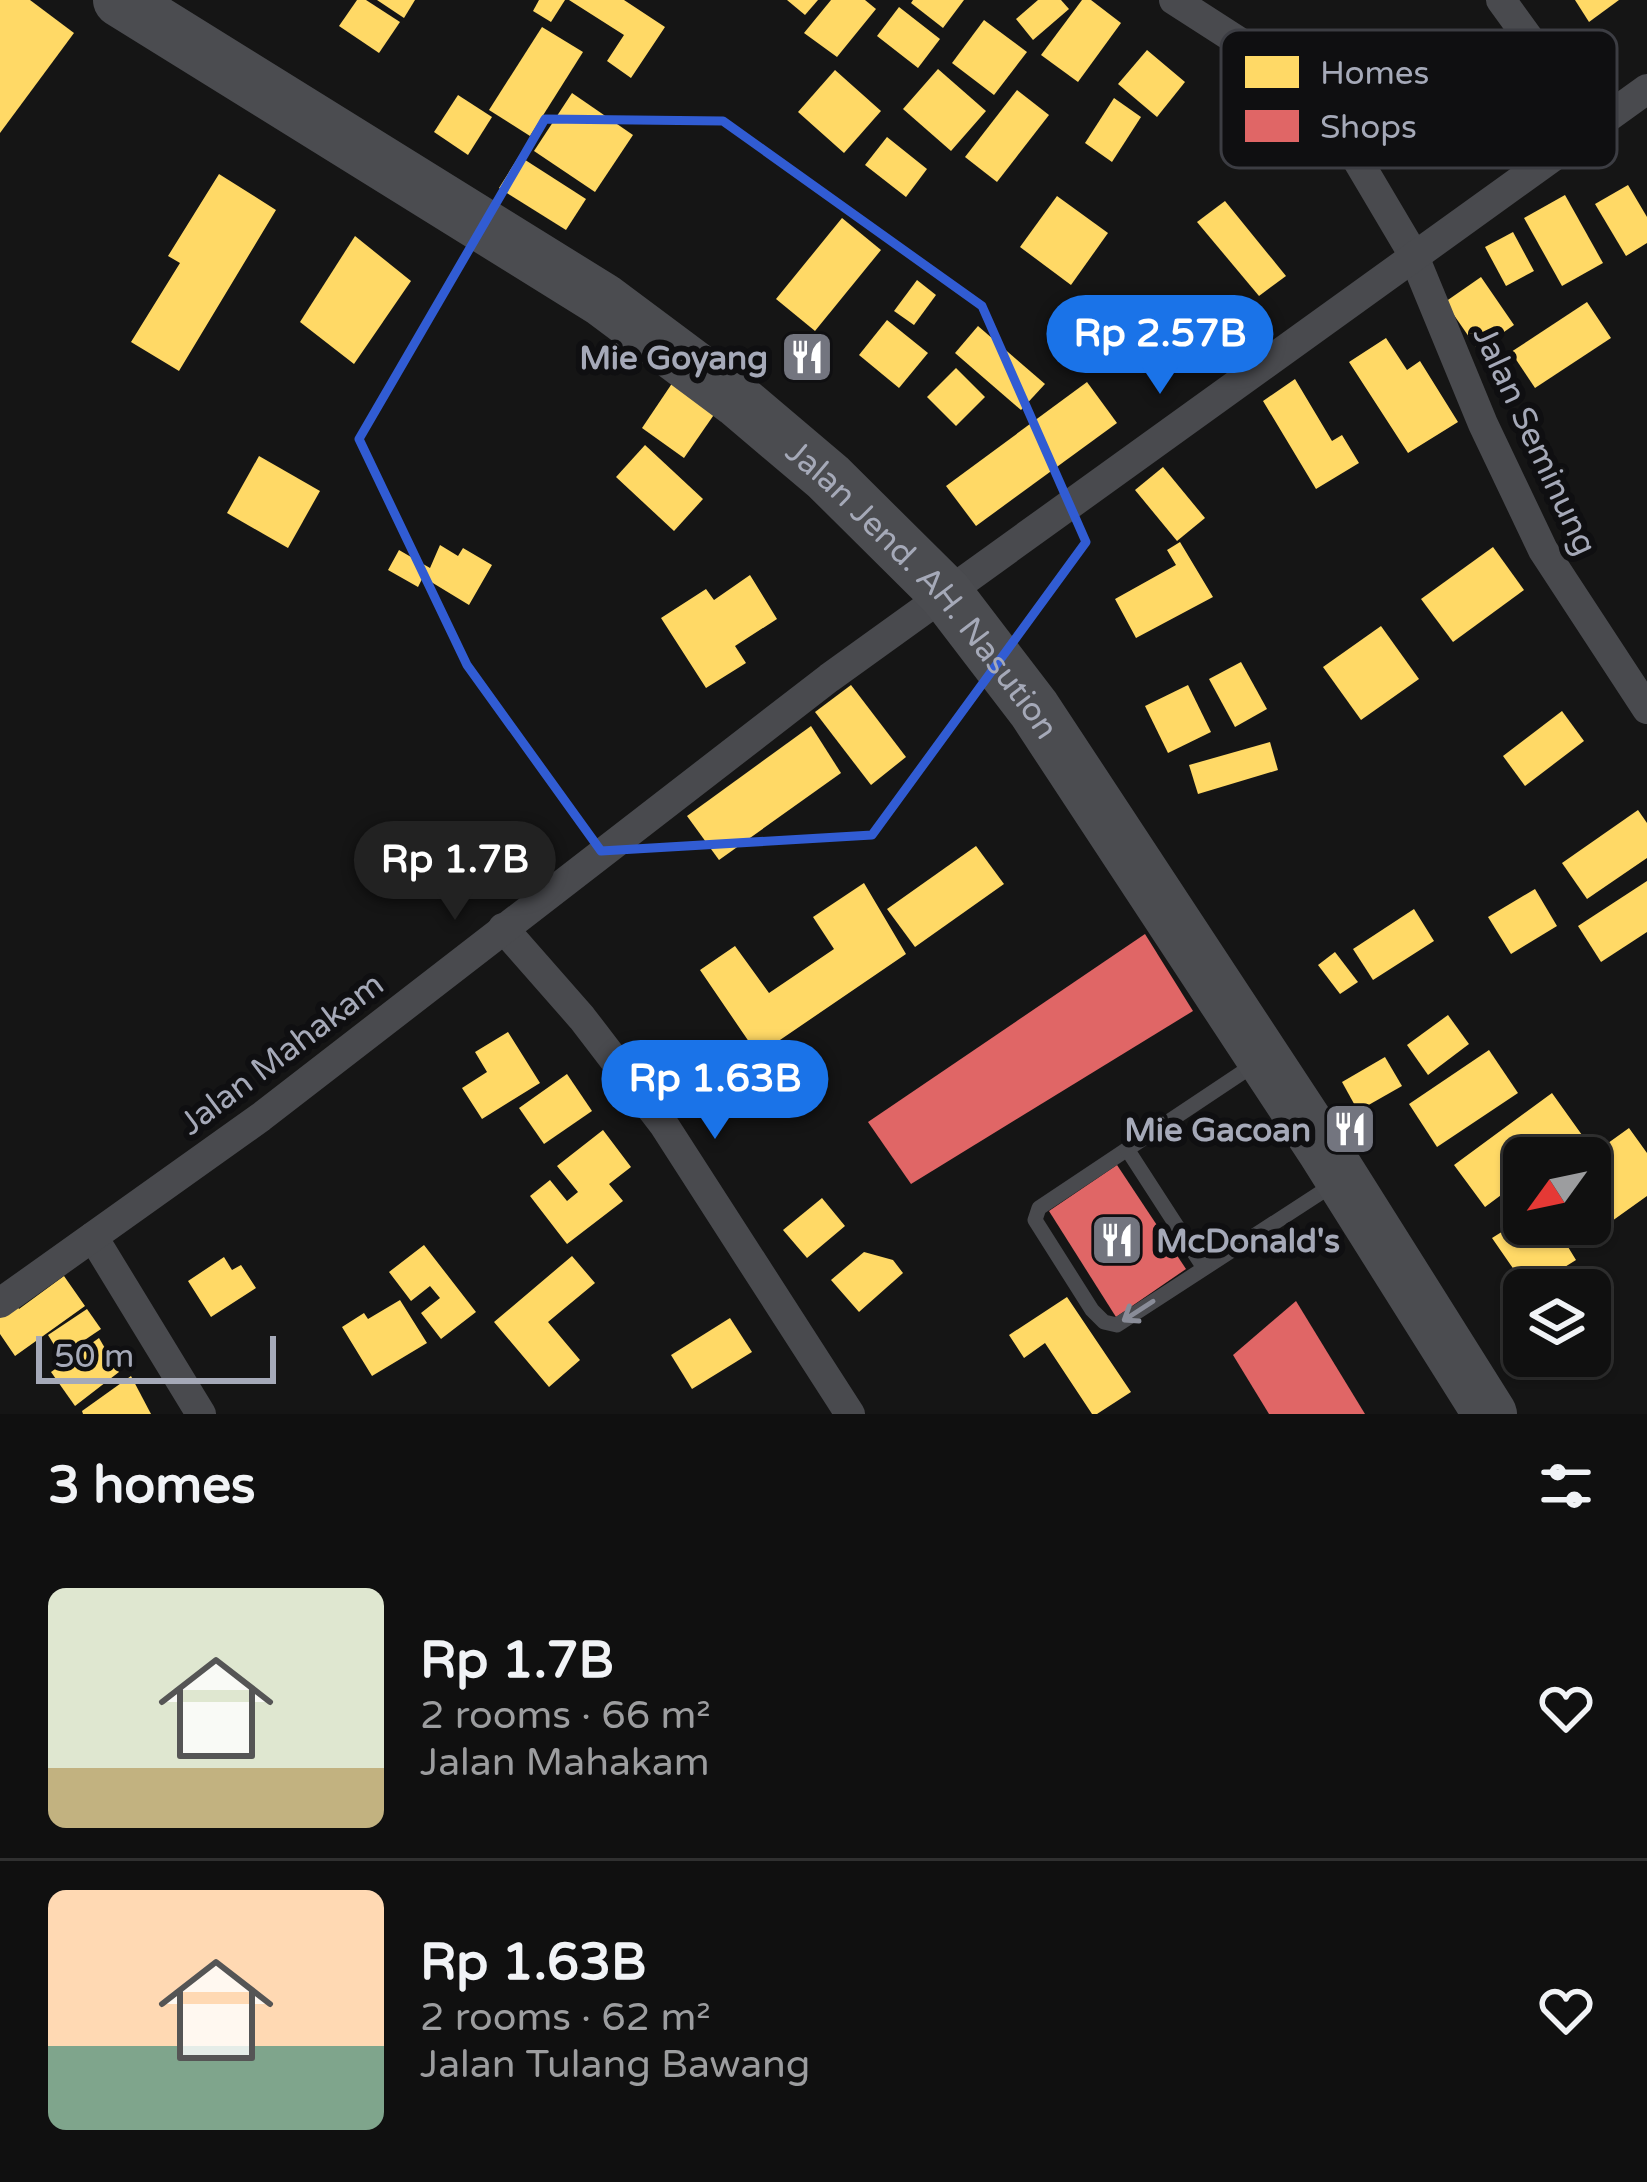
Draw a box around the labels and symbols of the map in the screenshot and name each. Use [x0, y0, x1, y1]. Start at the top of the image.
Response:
legend [1221, 30, 1617, 168]
text: Homes [1320, 54, 1429, 93]
text: Shops [1320, 108, 1417, 147]
pin: Rp 2.57B [1036, 295, 1284, 397]
street label: Jalan Seminung [1465, 320, 1605, 561]
restaurant icon: Mie Goyang [779, 329, 835, 385]
place label: Mie Goyang [579, 339, 768, 378]
street label: Jalan Jend. AH. Nasution [778, 432, 1066, 747]
pin: Rp 1.7B [344, 821, 566, 923]
street label: Jalan Mahakam [172, 965, 391, 1143]
pin: Rp 1.63B [591, 1040, 839, 1142]
restaurant icon: Mie Gacoan [1322, 1101, 1378, 1157]
place label: Mie Gacoan [1124, 1111, 1311, 1150]
north arrow [1503, 1137, 1611, 1245]
restaurant icon: McDonald's [1089, 1212, 1145, 1268]
place label: McDonald's [1156, 1222, 1340, 1261]
one-way arrow [1122, 1299, 1156, 1324]
scale bar [36, 1330, 276, 1383]

